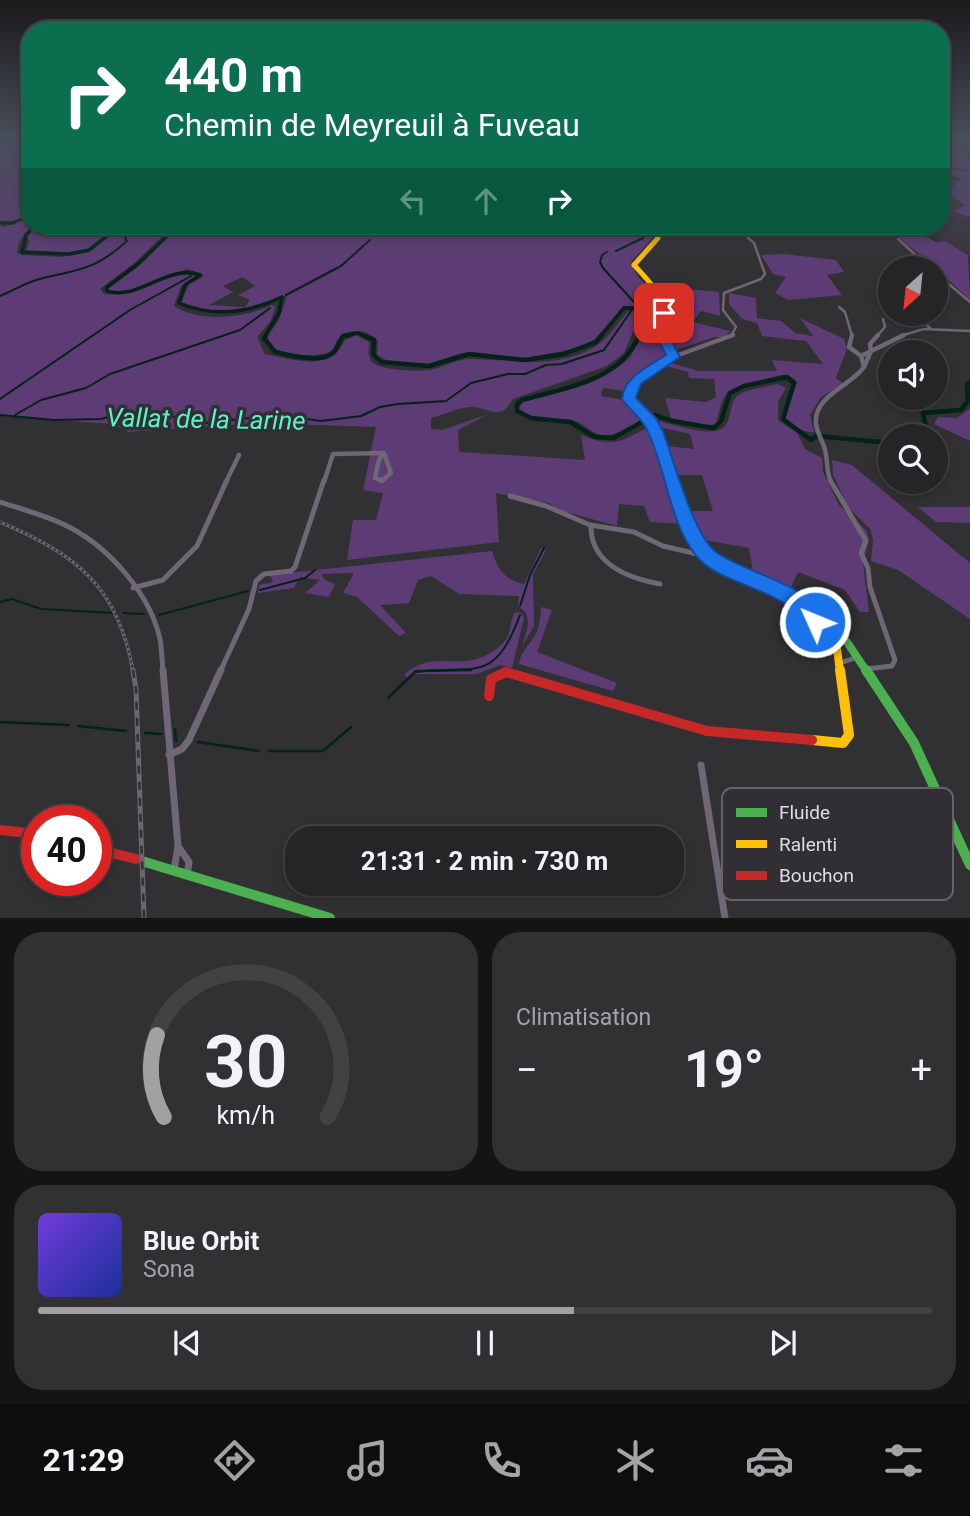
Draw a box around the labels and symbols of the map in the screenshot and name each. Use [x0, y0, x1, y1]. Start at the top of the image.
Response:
north arrow [878, 256, 948, 326]
pin [634, 283, 694, 343]
water label: Vallat de la Larine [106, 402, 306, 436]
position arrow [778, 585, 852, 659]
legend [722, 788, 953, 900]
text: Fluide [779, 801, 830, 824]
speed limit sign: 40 [21, 805, 112, 896]
text: Ralenti [779, 833, 837, 856]
text: Bouchon [779, 864, 854, 887]

